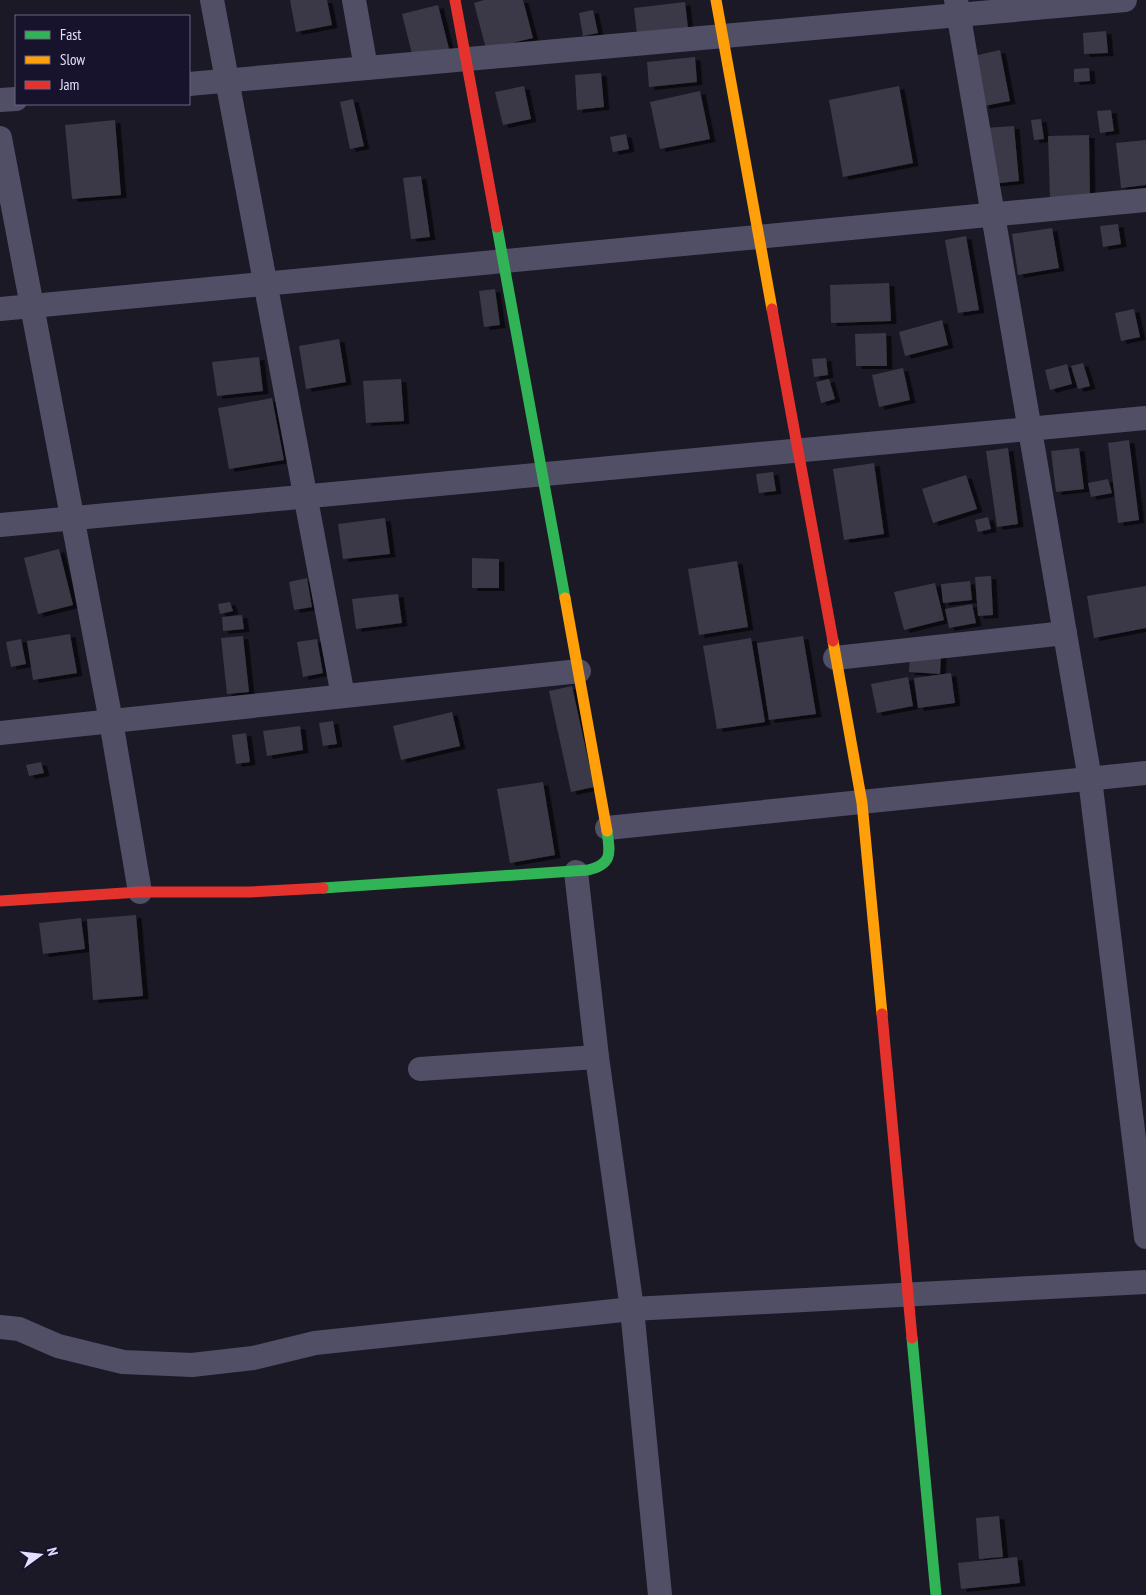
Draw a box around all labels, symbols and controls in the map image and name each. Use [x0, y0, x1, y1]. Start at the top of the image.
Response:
legend [15, 15, 190, 105]
text: Fast [60, 25, 81, 44]
text: Slow [60, 50, 85, 69]
text: Jam [59, 75, 79, 94]
north arrow [15, 1530, 65, 1580]
text: N [43, 1546, 62, 1558]

